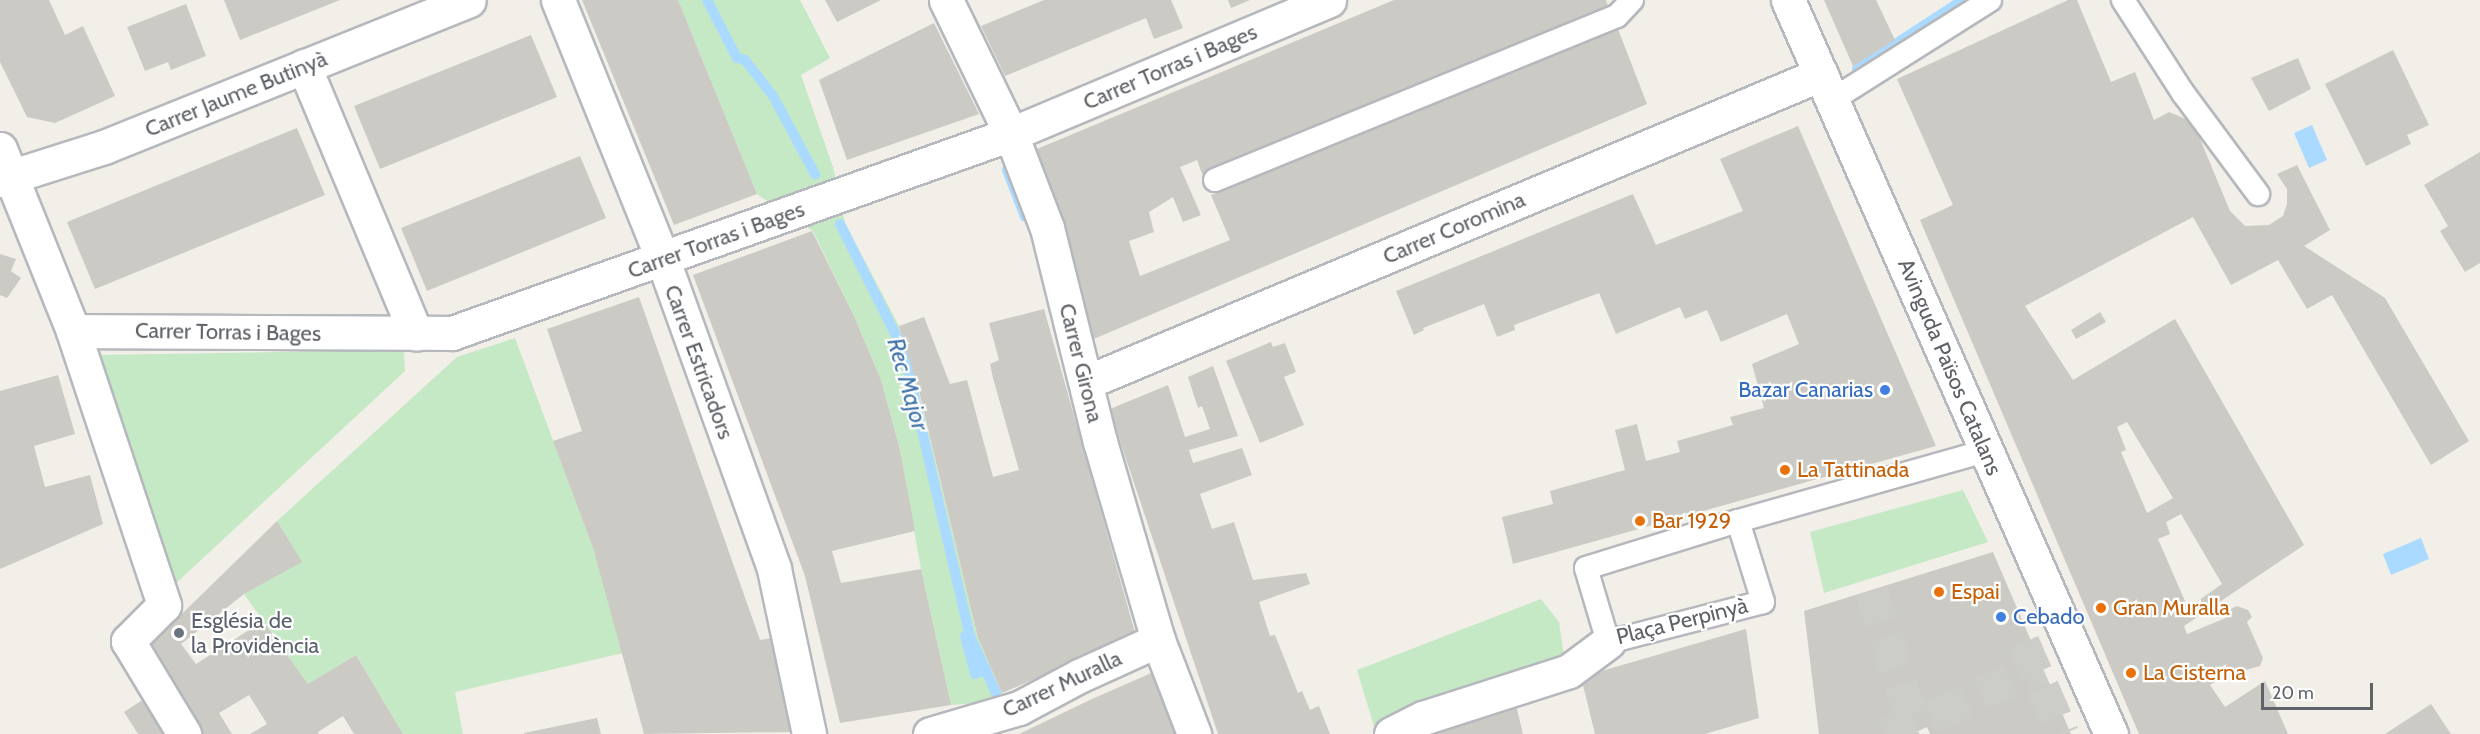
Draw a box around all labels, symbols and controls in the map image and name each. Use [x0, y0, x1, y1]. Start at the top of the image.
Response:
street label: Carrer Torras i Bages [1079, 19, 1261, 115]
street label: Carrer Jaume Butinyà [141, 45, 331, 143]
street label: Carrer Coromina [1379, 186, 1529, 270]
street label: Carrer Torras i Bages [624, 196, 808, 284]
street label: Avinguda Països Catalans [1892, 255, 2008, 479]
street label: Carrer Estricadors [659, 281, 739, 443]
street label: Carrer Girona [1053, 301, 1109, 425]
street label: Carrer Torras i Bages [135, 317, 321, 347]
water label: Rec Major [881, 334, 935, 434]
place label: Bazar Canarias [1738, 377, 1873, 403]
marker: Bazar Canarias [1878, 383, 1892, 397]
place label: La Tattinada [1797, 457, 1909, 483]
marker: La Tattinada [1778, 463, 1792, 477]
place label: Bar 1929 [1652, 508, 1731, 534]
marker: Bar 1929 [1633, 514, 1647, 528]
place label: Espai [1951, 579, 2000, 605]
marker: Espai [1932, 585, 1946, 599]
street label: Plaça Perpinyà [1613, 592, 1751, 650]
place label: Gran Muralla [2113, 595, 2230, 621]
marker: Gran Muralla [2094, 601, 2108, 615]
place label: Cebado [2013, 604, 2085, 630]
place label: Església de la Providència [191, 607, 319, 658]
marker: Cebado [1994, 610, 2008, 624]
marker: Església de la Providència [172, 626, 186, 640]
street label: Carrer Muralla [998, 645, 1126, 723]
place label: La Cisterna [2143, 660, 2246, 686]
marker: La Cisterna [2124, 666, 2138, 680]
scale bar [2264, 671, 2376, 709]
text: 20 m [2272, 682, 2314, 704]

